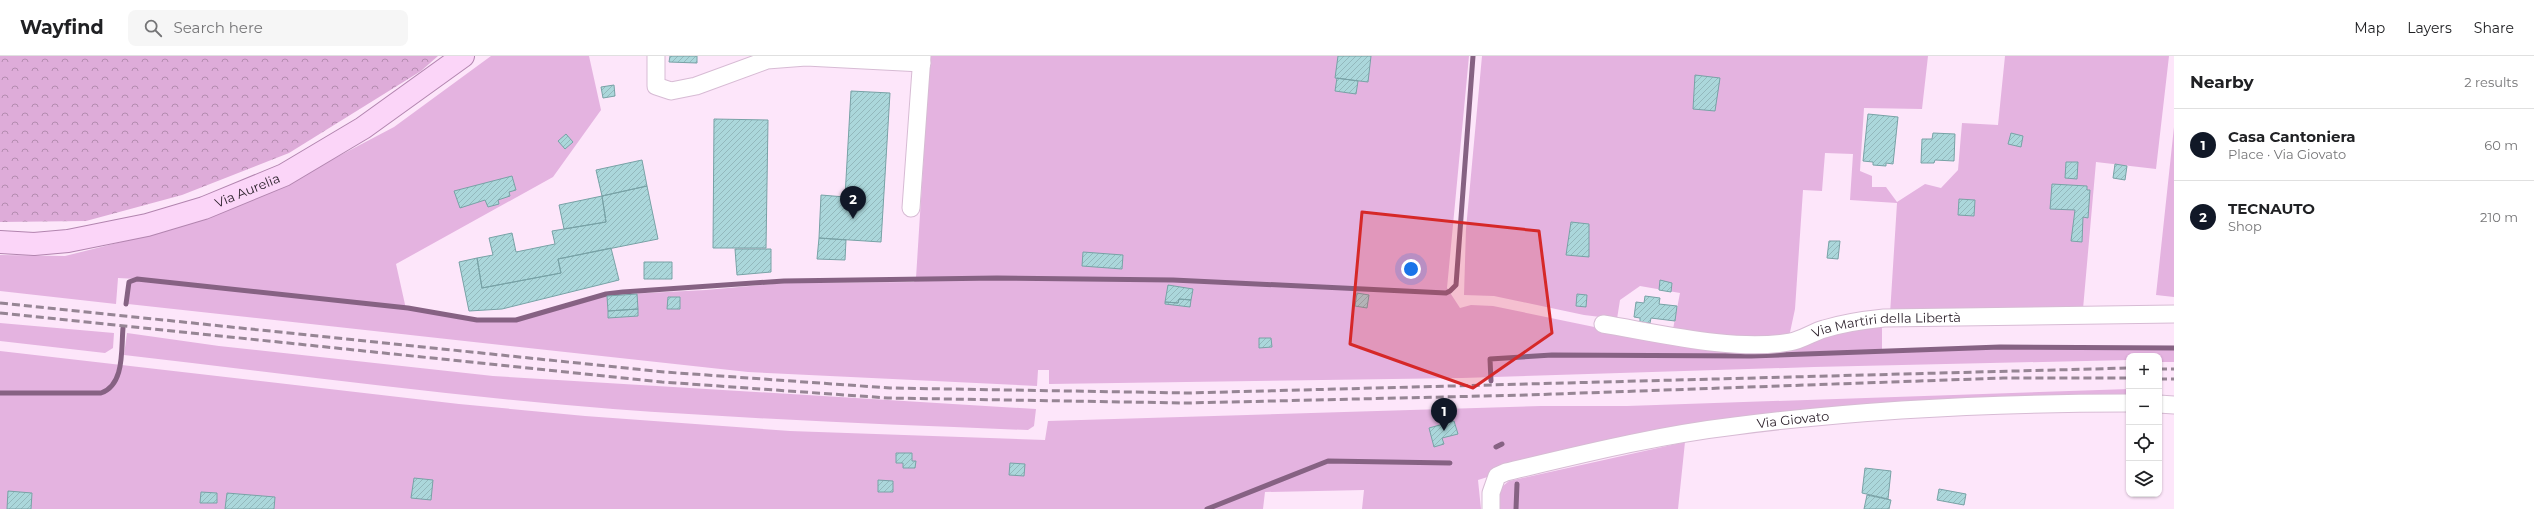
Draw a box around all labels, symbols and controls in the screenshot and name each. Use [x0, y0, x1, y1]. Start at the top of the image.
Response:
search box [128, 10, 408, 46]
text: Wayfind [20, 16, 104, 39]
icon: search [142, 17, 164, 39]
text: Search here [174, 18, 263, 37]
text: Map [2354, 19, 2385, 37]
text: Layers [2407, 19, 2452, 37]
text: Share [2474, 19, 2514, 37]
text: Nearby [2190, 72, 2254, 92]
text: 2 results [2464, 74, 2518, 90]
text: Casa Cantoniera [2228, 127, 2356, 146]
text: 1 [2200, 137, 2206, 153]
text: 60 m [2484, 137, 2518, 153]
text: Place · Via Giovato [2228, 146, 2346, 162]
street label: Via Aurelia [212, 170, 282, 211]
pin: 2 [840, 186, 866, 219]
text: TECNAUTO [2228, 199, 2315, 218]
text: 2 [2199, 209, 2207, 225]
text: 210 m [2480, 209, 2518, 225]
text: Shop [2228, 218, 2262, 234]
your location [1401, 259, 1421, 279]
street label: Via Martiri della Libertà [1809, 309, 1961, 341]
map controls [2126, 353, 2162, 497]
button: + [2126, 353, 2162, 389]
button: − [2126, 389, 2162, 425]
pin: 1 [1431, 398, 1457, 431]
street label: Via Giovato [1756, 408, 1830, 431]
button: locate [2126, 425, 2162, 461]
button: layers [2126, 461, 2162, 497]

